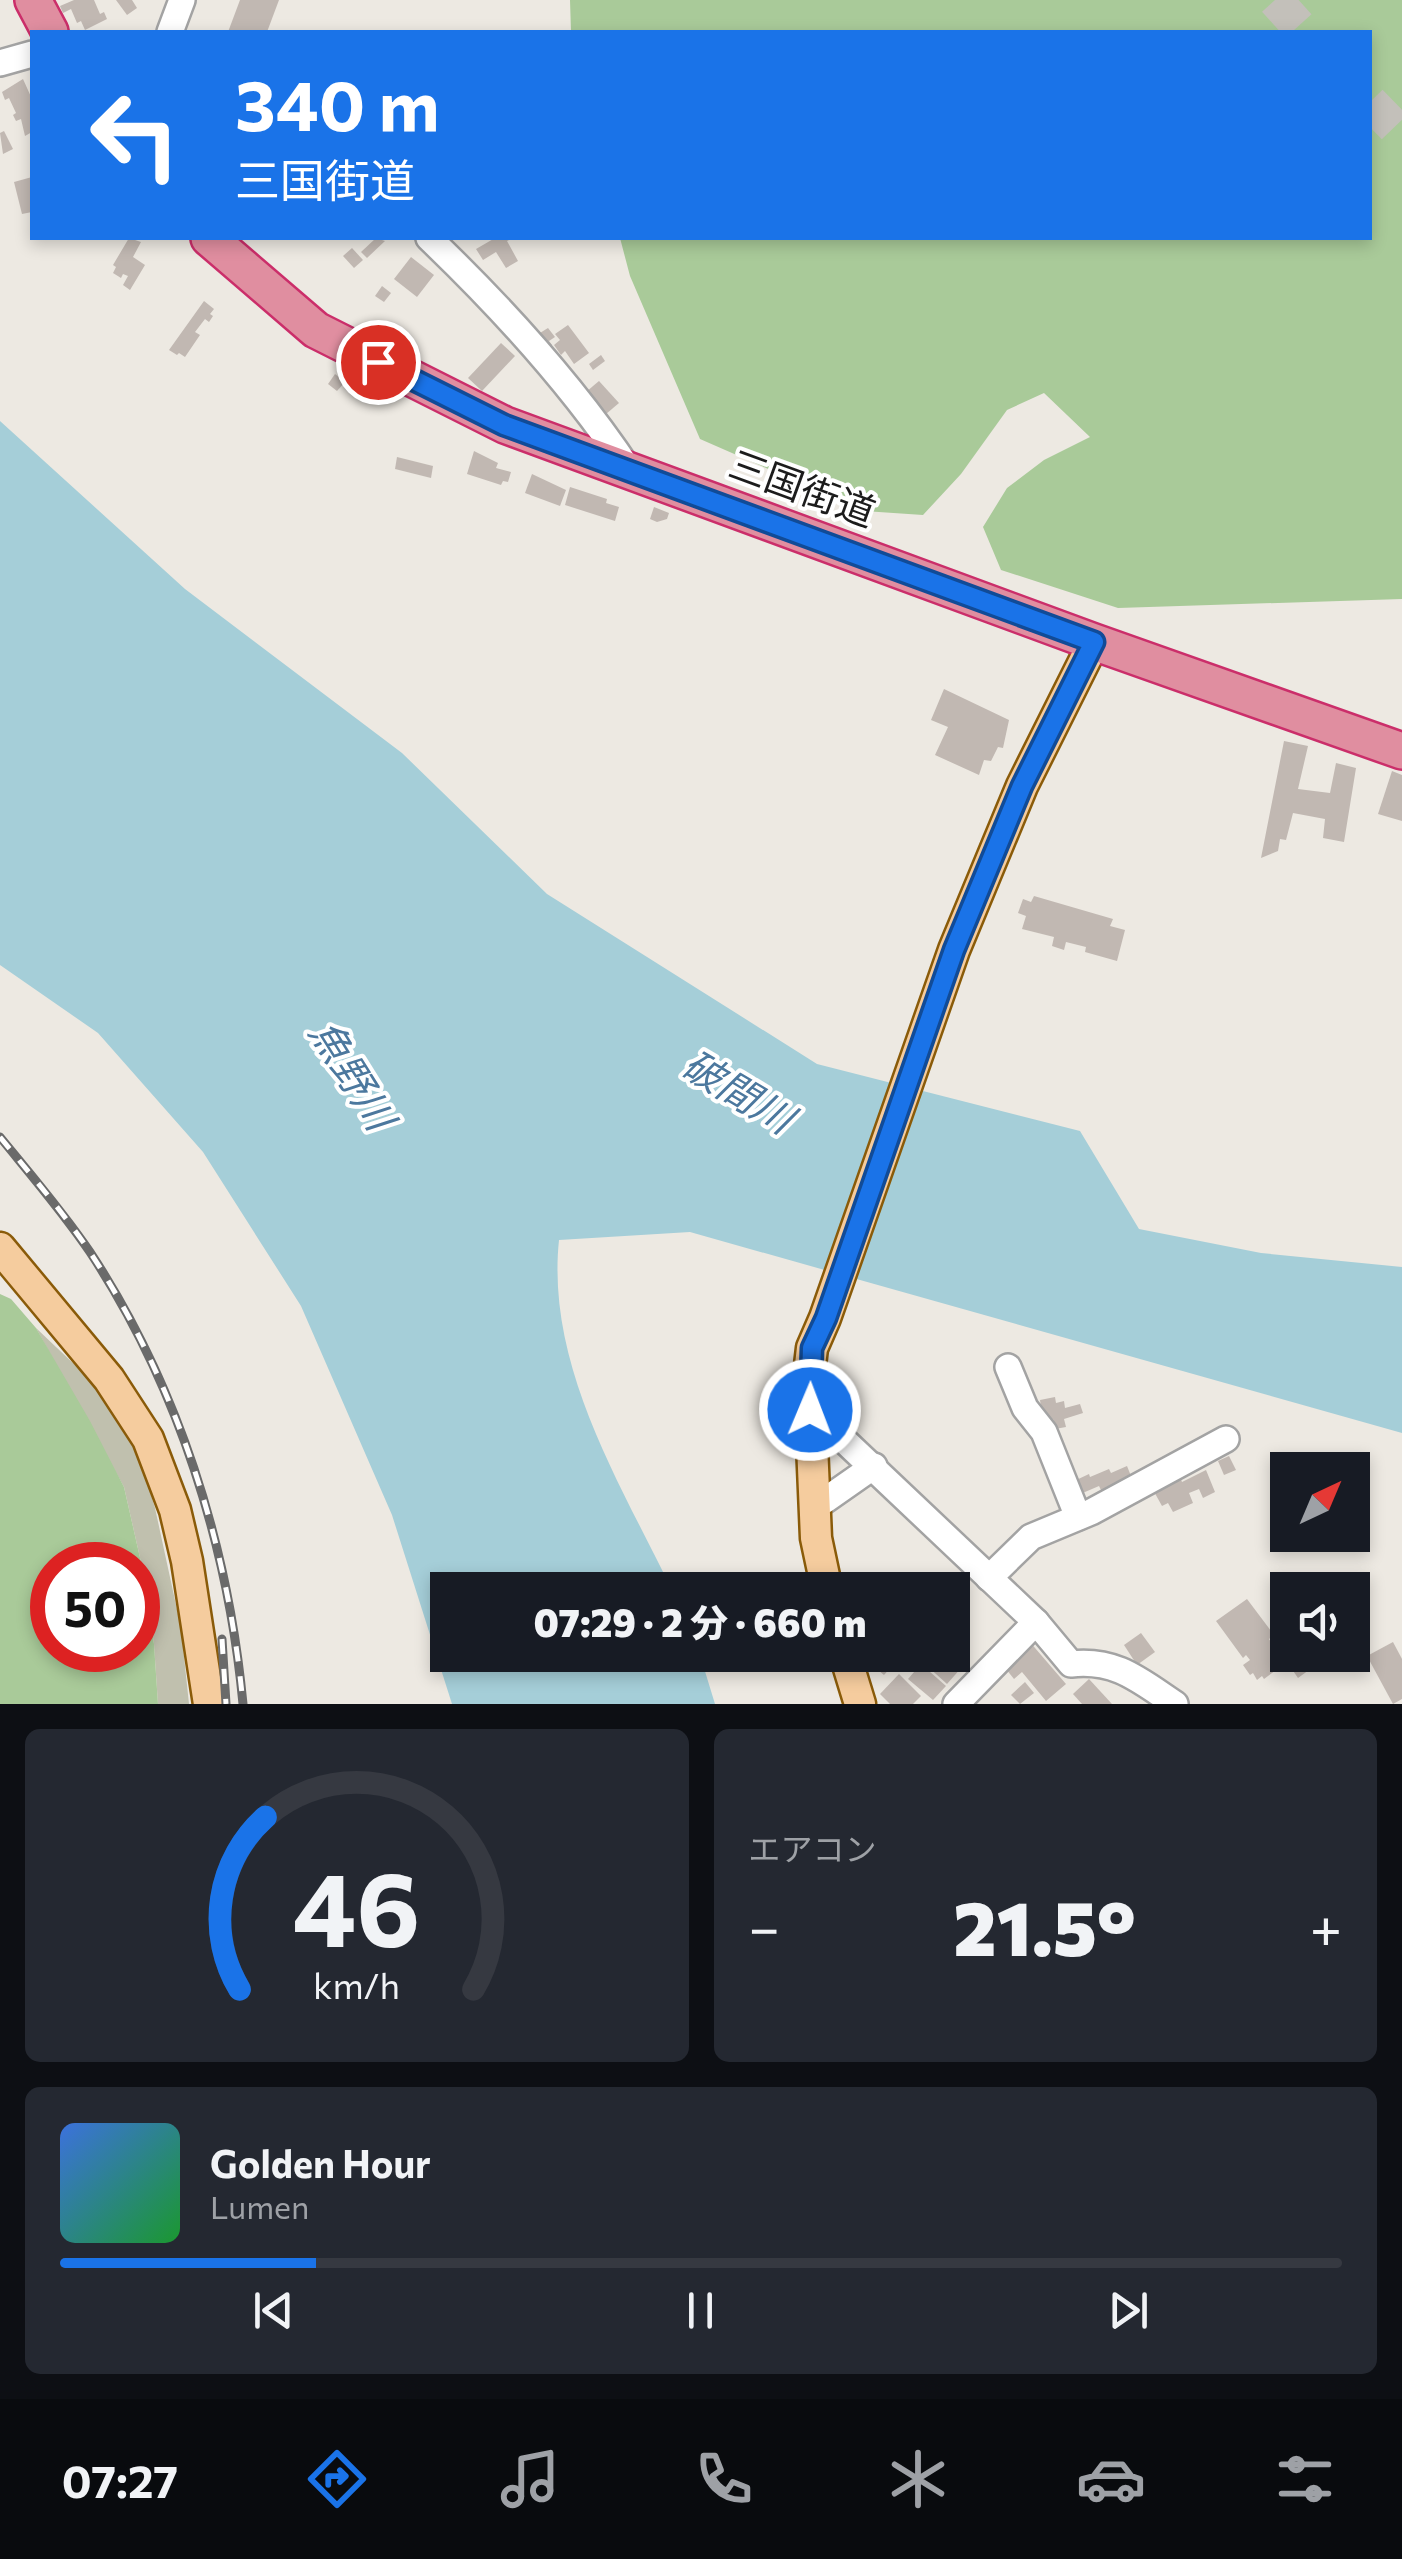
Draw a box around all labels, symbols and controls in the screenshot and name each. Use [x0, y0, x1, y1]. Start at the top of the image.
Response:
text: 340 m [235, 60, 440, 145]
icon: left [70, 70, 200, 200]
text: 三国街道 [235, 151, 415, 206]
pin [336, 320, 421, 405]
icon: arrive [351, 335, 406, 390]
street label: 三国街道 [723, 439, 882, 535]
water label: 魚野川 [302, 1010, 409, 1141]
water label: 破間川 [675, 1038, 807, 1144]
position arrow [758, 1358, 862, 1462]
north arrow [1270, 1452, 1370, 1552]
map controls [1270, 1452, 1370, 1672]
speed limit sign: 50 [30, 1542, 160, 1672]
button: sound [1270, 1572, 1370, 1672]
text: 07:29 · 2 分 · 660 m [534, 1598, 866, 1645]
text: エアコン [749, 1828, 877, 1868]
text: 46 [293, 1841, 421, 1968]
text: 21.5° [953, 1880, 1136, 1971]
text: − [749, 1892, 780, 1959]
text: + [1310, 1892, 1342, 1959]
text: km/h [313, 1963, 400, 2006]
text: Golden Hour [210, 2139, 431, 2186]
text: Lumen [210, 2186, 309, 2226]
icon: previous [246, 2283, 301, 2338]
icon: pause [673, 2283, 728, 2338]
icon: next [1101, 2283, 1156, 2338]
icon: directions [302, 2444, 372, 2514]
icon: music [495, 2444, 565, 2514]
icon: phone [689, 2444, 759, 2514]
icon: climate [883, 2444, 953, 2514]
icon: car [1076, 2444, 1146, 2514]
icon: filters [1270, 2444, 1340, 2514]
text: 07:27 [62, 2452, 178, 2507]

